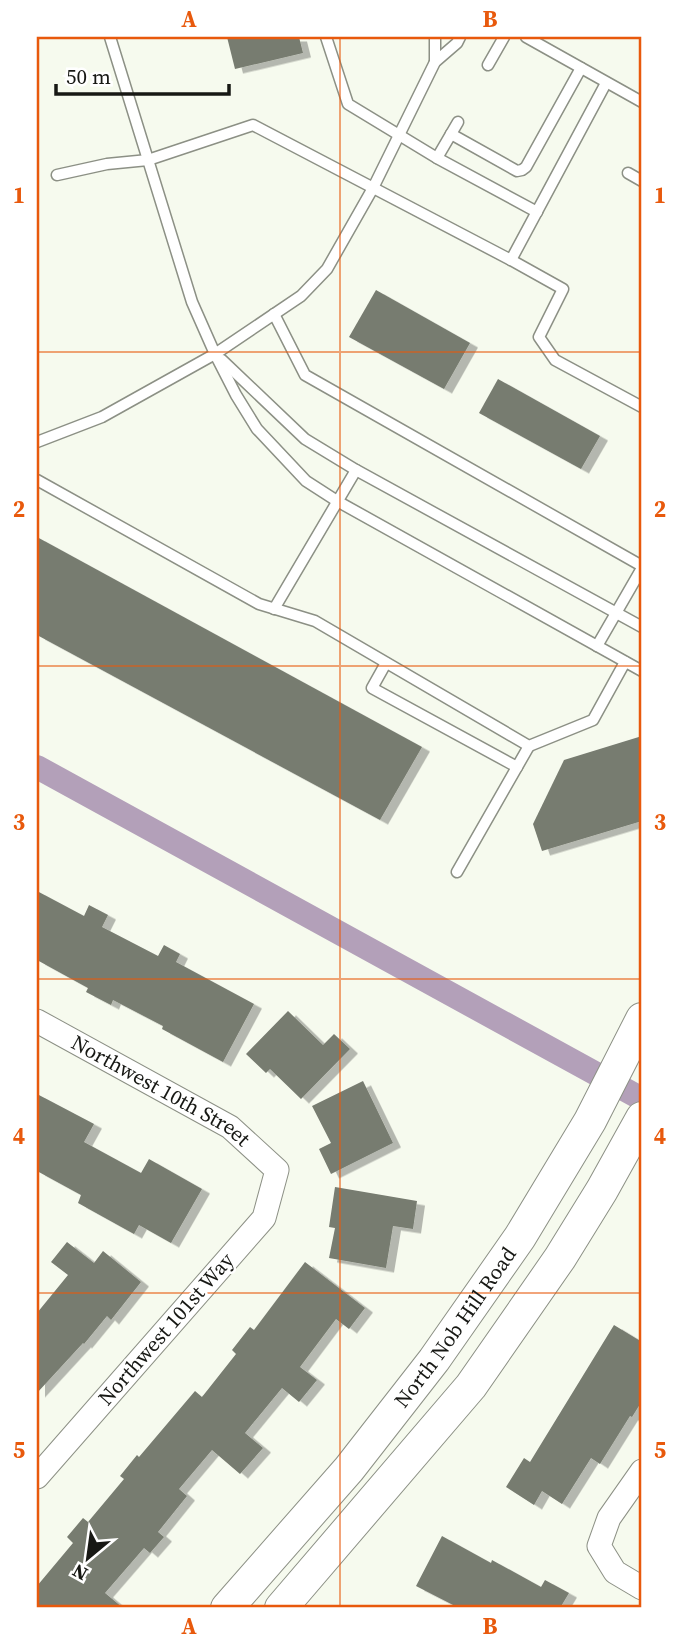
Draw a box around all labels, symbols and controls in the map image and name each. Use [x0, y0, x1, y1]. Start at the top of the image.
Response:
text: A [181, 3, 197, 35]
text: B [483, 3, 498, 35]
scale bar [56, 52, 229, 96]
text: 50 m [66, 62, 111, 91]
text: 1 [13, 179, 25, 211]
text: 1 [654, 179, 666, 211]
text: 2 [13, 493, 25, 525]
text: 2 [654, 493, 666, 525]
text: 3 [13, 806, 25, 838]
text: 3 [654, 806, 666, 838]
street label: Northwest 10th Street [66, 1028, 257, 1153]
text: 4 [13, 1120, 25, 1152]
text: 4 [654, 1120, 666, 1152]
street label: North Nob Hill Road [387, 1241, 523, 1414]
street label: Northwest 101st Way [91, 1246, 240, 1411]
text: 5 [13, 1434, 25, 1466]
text: 5 [654, 1434, 666, 1466]
north arrow [52, 1522, 122, 1592]
text: N [67, 1558, 92, 1588]
text: A [181, 1610, 197, 1642]
text: B [483, 1610, 498, 1642]

